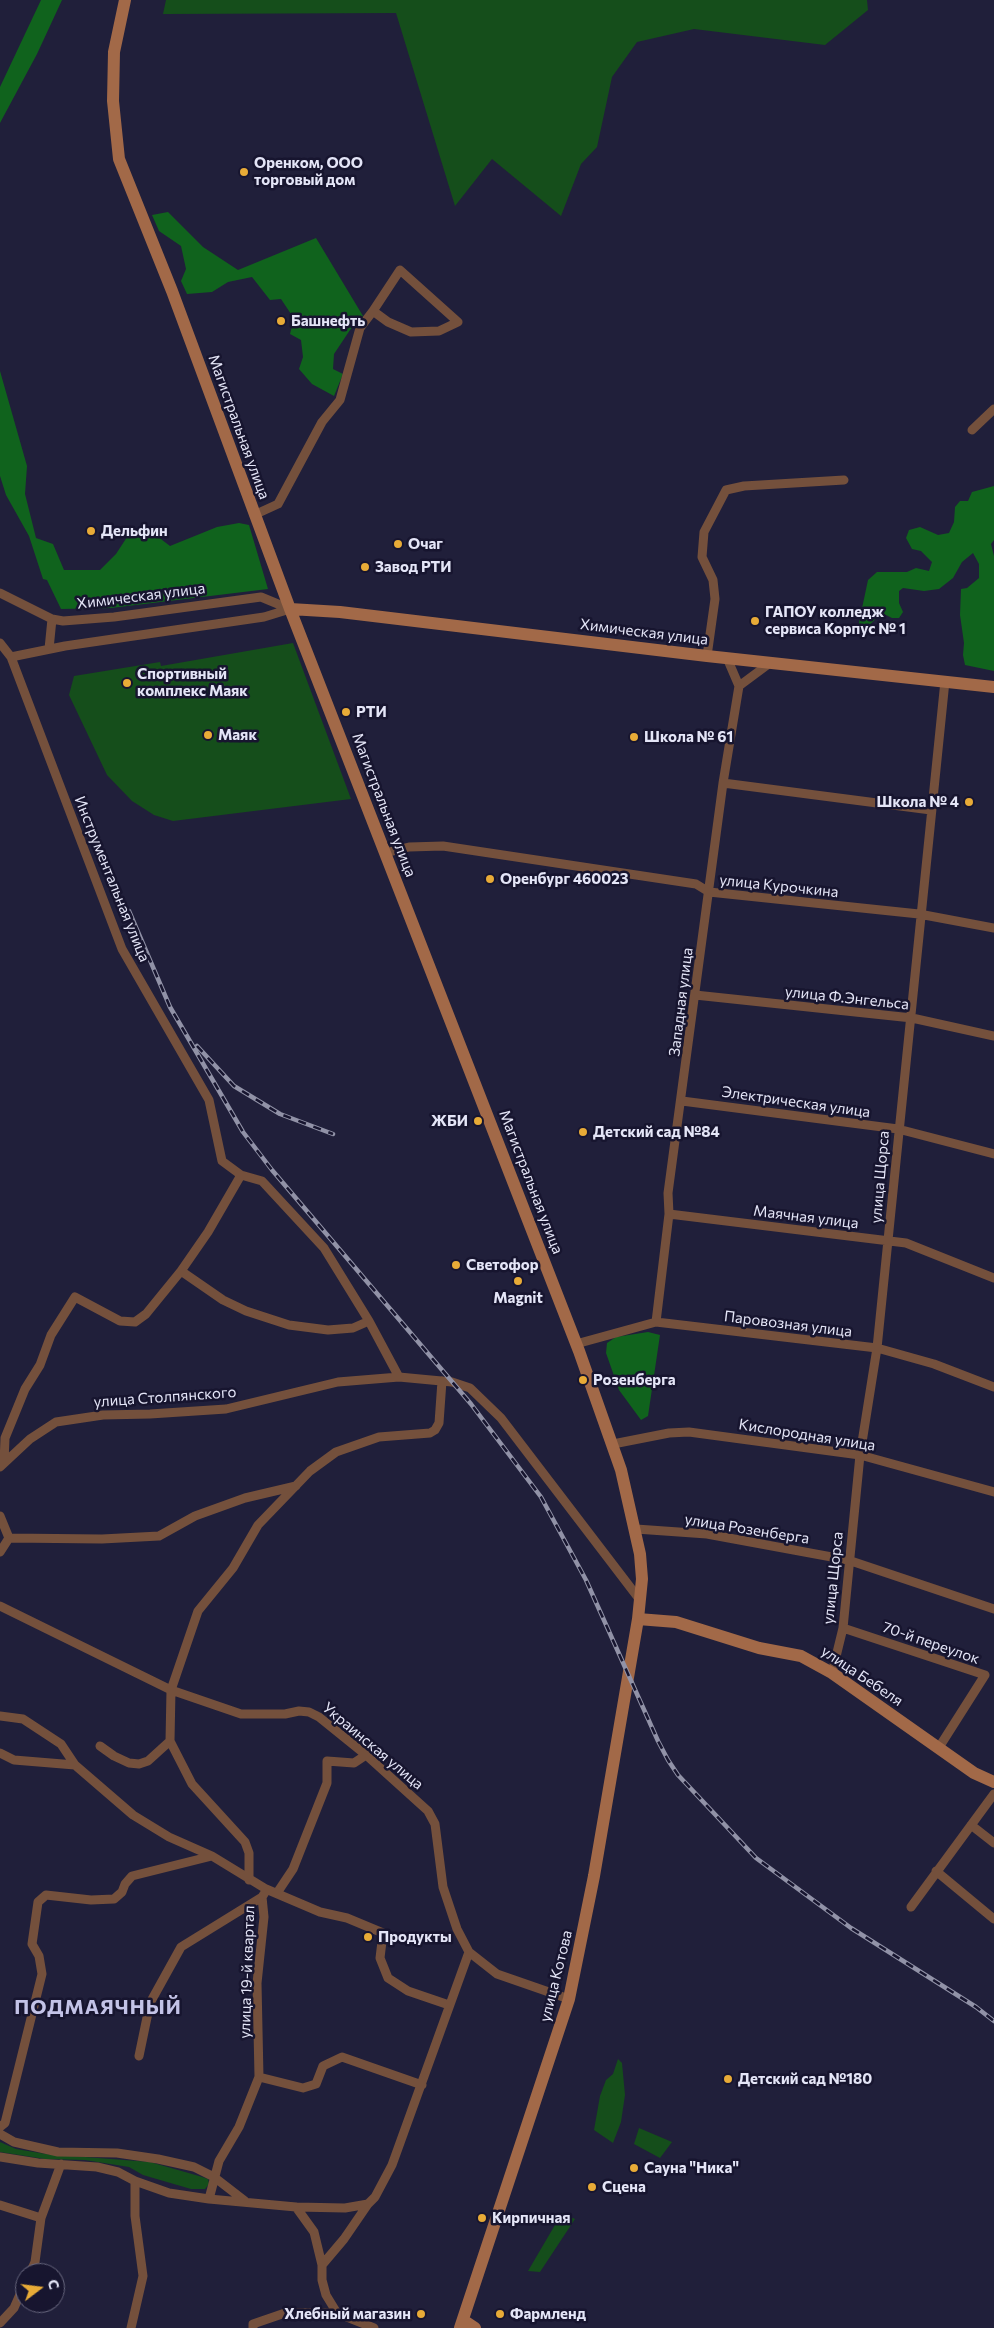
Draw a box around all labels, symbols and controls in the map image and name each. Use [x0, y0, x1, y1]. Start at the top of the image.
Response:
place label: Оренком, ООО торговый дом [254, 154, 363, 189]
marker: Оренком, ООО торговый дом [238, 166, 250, 178]
place label: Башнефть [291, 312, 365, 330]
marker: Башнефть [275, 315, 287, 327]
street label: Магистральная улица [204, 352, 274, 502]
place label: Дельфин [101, 522, 168, 540]
marker: Дельфин [85, 525, 97, 537]
place label: Очаг [408, 535, 443, 553]
marker: Очаг [392, 538, 404, 550]
place label: Завод РТИ [375, 558, 452, 576]
marker: Завод РТИ [359, 561, 371, 573]
street label: Химическая улица [76, 579, 206, 613]
place label: ГАПОУ колледж сервиса Корпус № 1 [765, 603, 906, 638]
street label: Химическая улица [579, 615, 709, 649]
marker: ГАПОУ колледж сервиса Корпус № 1 [749, 615, 761, 627]
place label: Спортивный комплекс Маяк [137, 665, 248, 700]
marker: Спортивный комплекс Маяк [121, 677, 133, 689]
place label: РТИ [356, 703, 387, 721]
marker: РТИ [340, 706, 352, 718]
place label: Маяк [218, 726, 257, 744]
place label: Школа № 61 [644, 728, 733, 746]
marker: Маяк [202, 729, 214, 741]
street label: Магистральная улица [348, 731, 420, 879]
marker: Школа № 61 [628, 731, 640, 743]
place label: Школа № 4 [877, 793, 959, 811]
street label: Инструментальная улица [71, 794, 153, 964]
marker: Школа № 4 [963, 796, 975, 808]
place label: Оренбург 460023 [500, 870, 628, 888]
street label: улица Курочкина [718, 871, 840, 901]
marker: Оренбург 460023 [484, 873, 496, 885]
street label: Западная улица [665, 947, 697, 1057]
street label: улица Ф.Энгельса [784, 983, 910, 1013]
street label: Электрическая улица [720, 1083, 872, 1121]
street label: Магистральная улица [495, 1108, 567, 1256]
place label: ЖБИ [431, 1112, 468, 1130]
marker: ЖБИ [472, 1115, 484, 1127]
place label: Детский сад №84 [593, 1123, 720, 1141]
marker: Детский сад №84 [577, 1126, 589, 1138]
street label: улица Щорса [867, 1130, 893, 1224]
street label: Маячная улица [752, 1202, 860, 1232]
place label: Светофор [466, 1256, 538, 1274]
marker: Светофор [450, 1259, 462, 1271]
marker: Magnit [512, 1275, 524, 1287]
place label: Magnit [493, 1289, 543, 1307]
street label: Паровозная улица [723, 1307, 853, 1341]
place label: Розенберга [593, 1371, 676, 1389]
marker: Розенберга [577, 1374, 589, 1386]
street label: улица Столпянского [93, 1383, 237, 1411]
street label: Кислородная улица [737, 1415, 877, 1455]
street label: улица Розенберга [683, 1510, 811, 1548]
street label: улица Щорса [819, 1531, 847, 1625]
street label: 70-й переулок [880, 1618, 982, 1668]
street label: улица Бебеля [818, 1642, 906, 1710]
street label: Украинская улица [319, 1699, 427, 1793]
street label: улица 19-й квартал [236, 1905, 258, 2039]
place label: Продукты [378, 1928, 452, 1946]
street label: улица Котова [536, 1928, 576, 2024]
marker: Продукты [362, 1931, 374, 1943]
district label: ПОДМАЯЧНЫЙ [13, 1995, 183, 2019]
place label: Детский сад №180 [738, 2070, 872, 2088]
marker: Детский сад №180 [722, 2073, 734, 2085]
place label: Сауна "Ника" [644, 2159, 739, 2177]
marker: Сауна "Ника" [628, 2162, 640, 2174]
place label: Сцена [602, 2178, 646, 2196]
marker: Сцена [586, 2181, 598, 2193]
place label: Кирпичная [492, 2209, 571, 2227]
marker: Кирпичная [476, 2212, 488, 2224]
north arrow [15, 2263, 65, 2313]
text: С [45, 2277, 63, 2291]
place label: Хлебный магазин [284, 2305, 411, 2323]
place label: Фармленд [510, 2305, 586, 2323]
marker: Хлебный магазин [415, 2308, 427, 2320]
marker: Фармленд [494, 2308, 506, 2320]

